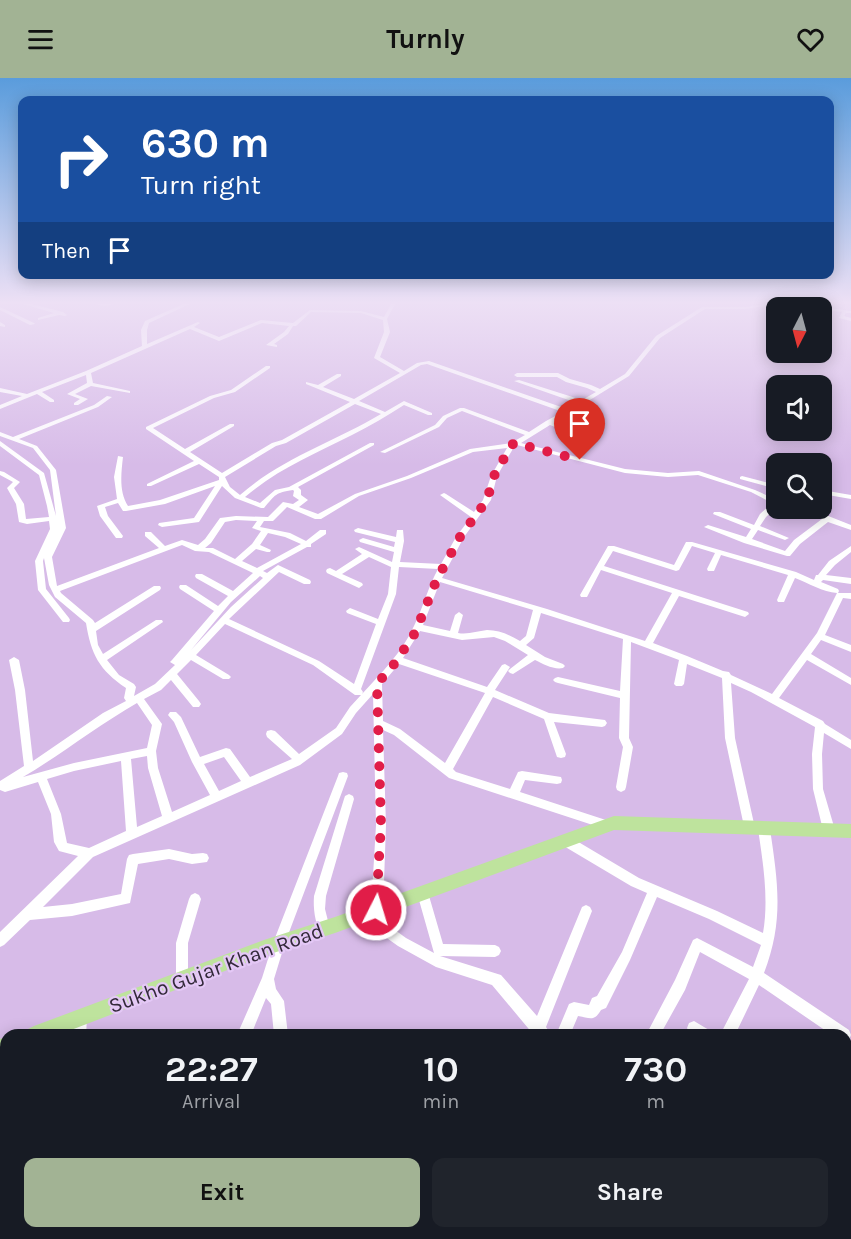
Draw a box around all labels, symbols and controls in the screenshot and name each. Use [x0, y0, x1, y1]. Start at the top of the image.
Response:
icon: menu [24, 23, 57, 56]
text: Turnly [386, 23, 465, 55]
icon: heart [794, 23, 827, 56]
text: 630 m [141, 118, 270, 168]
icon: right [42, 120, 120, 198]
text: Turn right [141, 169, 261, 201]
icon: arrive [103, 234, 136, 267]
text: Then [42, 238, 91, 264]
north arrow [766, 297, 832, 363]
map controls [766, 297, 832, 519]
button: sound [766, 375, 832, 441]
pin [554, 398, 605, 460]
icon: arrive [563, 407, 596, 440]
button: search [766, 453, 832, 519]
position arrow [344, 878, 408, 942]
street label: Sukho Gujar Khan Road [106, 918, 326, 1018]
text: 22:27 [165, 1048, 258, 1090]
text: 10 [423, 1048, 459, 1090]
text: 730 [624, 1048, 687, 1090]
text: Arrival [182, 1090, 241, 1113]
text: min [423, 1090, 459, 1113]
text: m [646, 1090, 665, 1113]
button: Exit [24, 1158, 420, 1227]
button: Share [432, 1158, 828, 1227]

